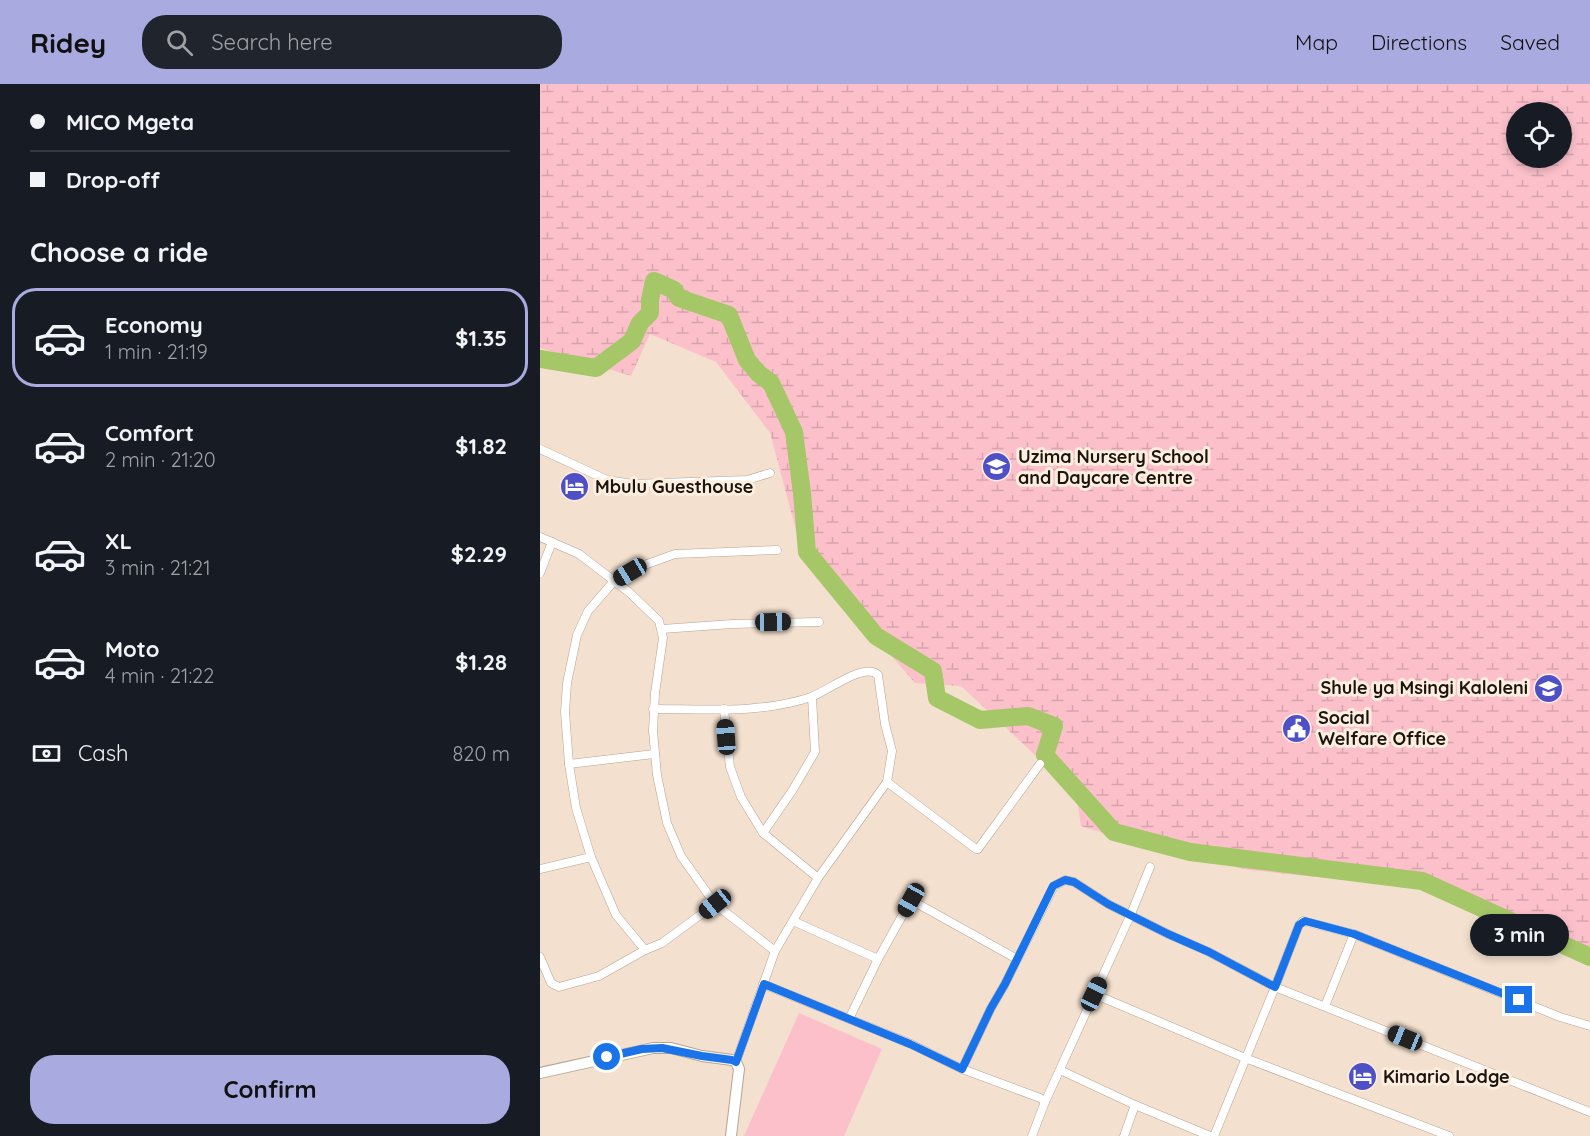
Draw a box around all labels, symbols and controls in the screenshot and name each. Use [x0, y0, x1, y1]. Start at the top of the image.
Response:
search box [142, 15, 562, 69]
text: Ridey [30, 25, 106, 60]
icon: search [163, 26, 196, 59]
text: Search here [211, 28, 333, 56]
text: Map [1295, 29, 1338, 55]
text: Directions [1371, 29, 1467, 55]
text: Saved [1500, 29, 1560, 55]
map controls [1506, 102, 1572, 168]
button: locate [1506, 102, 1572, 168]
text: MICO Mgeta [66, 108, 194, 136]
text: Drop-off [66, 166, 160, 194]
text: Choose a ride [30, 235, 208, 269]
icon: car [33, 311, 87, 365]
text: Economy [105, 311, 203, 339]
text: $1.35 [455, 324, 507, 352]
text: 1 min · 21:19 [105, 339, 208, 364]
icon: car [33, 419, 87, 473]
text: Comfort [105, 419, 194, 447]
text: $1.82 [455, 432, 507, 460]
place label: Uzima Nursery School and Daycare Centre [1018, 445, 1209, 489]
text: 2 min · 21:20 [105, 447, 216, 472]
school or university icon: Uzima Nursery School and Daycare Centre [981, 451, 1013, 483]
hotel icon: Mbulu Guesthouse [558, 471, 590, 503]
place label: Mbulu Guesthouse [595, 475, 753, 498]
icon: car [33, 527, 87, 581]
text: XL [105, 527, 132, 555]
text: $2.29 [451, 540, 507, 568]
text: 3 min · 21:21 [105, 555, 211, 580]
car [610, 555, 650, 589]
car [755, 613, 791, 631]
icon: car [33, 635, 87, 689]
text: Moto [105, 635, 159, 663]
text: $1.28 [455, 648, 507, 676]
text: 4 min · 21:22 [105, 663, 214, 688]
school or university icon: Shule ya Msingi Kaloleni [1533, 672, 1565, 704]
place label: Shule ya Msingi Kaloleni [1320, 676, 1528, 699]
place label: Social Welfare Office [1318, 706, 1446, 750]
public building icon: Social Welfare Office [1281, 712, 1313, 744]
car [716, 718, 736, 756]
icon: cash [30, 737, 63, 770]
text: Cash [78, 739, 129, 767]
text: 820 m [453, 741, 510, 766]
car [894, 880, 928, 920]
car [695, 886, 735, 922]
callout: 3 min [1470, 913, 1568, 955]
text: 3 min [1494, 922, 1545, 947]
car [1078, 974, 1110, 1014]
route end [1505, 986, 1532, 1013]
car [1385, 1023, 1425, 1053]
route start [593, 1043, 620, 1070]
button: Confirm [30, 1055, 510, 1124]
hotel icon: Kimario Lodge [1346, 1061, 1378, 1093]
place label: Kimario Lodge [1383, 1065, 1510, 1088]

